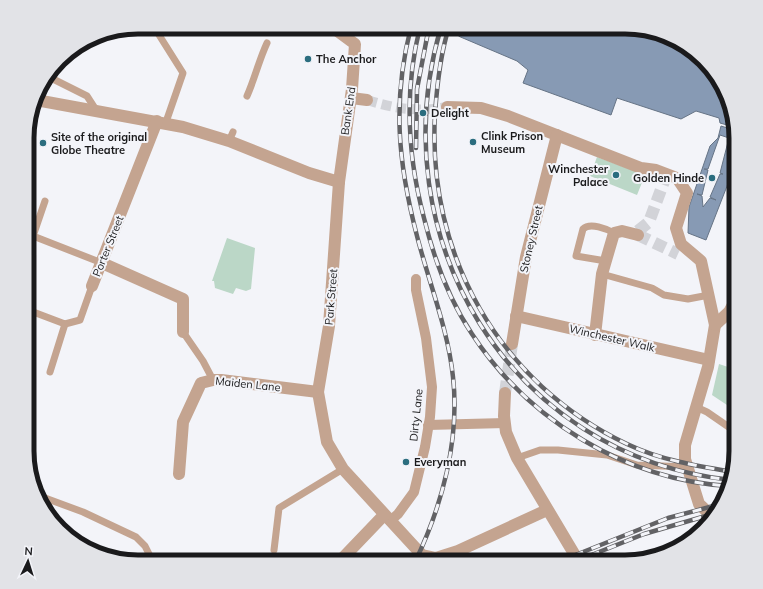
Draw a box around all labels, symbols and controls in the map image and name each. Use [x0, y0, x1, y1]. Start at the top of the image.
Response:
place label: The Anchor [316, 52, 377, 66]
marker: The Anchor [303, 54, 313, 64]
street label: Bank End [338, 86, 358, 136]
place label: Delight [431, 106, 469, 120]
marker: Delight [418, 108, 428, 118]
place label: Clink Prison Museum [481, 129, 543, 156]
place label: Site of the original Globe Theatre [51, 130, 147, 157]
marker: Clink Prison Museum [468, 137, 478, 147]
marker: Site of the original Globe Theatre [38, 138, 48, 148]
place label: Winchester Palace [548, 162, 609, 189]
marker: Winchester Palace [611, 170, 621, 180]
place label: Golden Hinde [633, 171, 704, 185]
marker: Golden Hinde [707, 173, 717, 183]
street label: Stoney Street [516, 204, 546, 274]
street label: Porter Street [89, 213, 127, 279]
street label: Park Street [322, 268, 340, 326]
street label: Winchester Walk [568, 321, 657, 355]
street label: Maiden Lane [215, 374, 281, 394]
street label: Dirty Lane [406, 388, 426, 442]
place label: Everyman [414, 455, 466, 469]
marker: Everyman [401, 457, 411, 467]
north arrow [8, 541, 48, 581]
text: N [24, 544, 33, 558]

